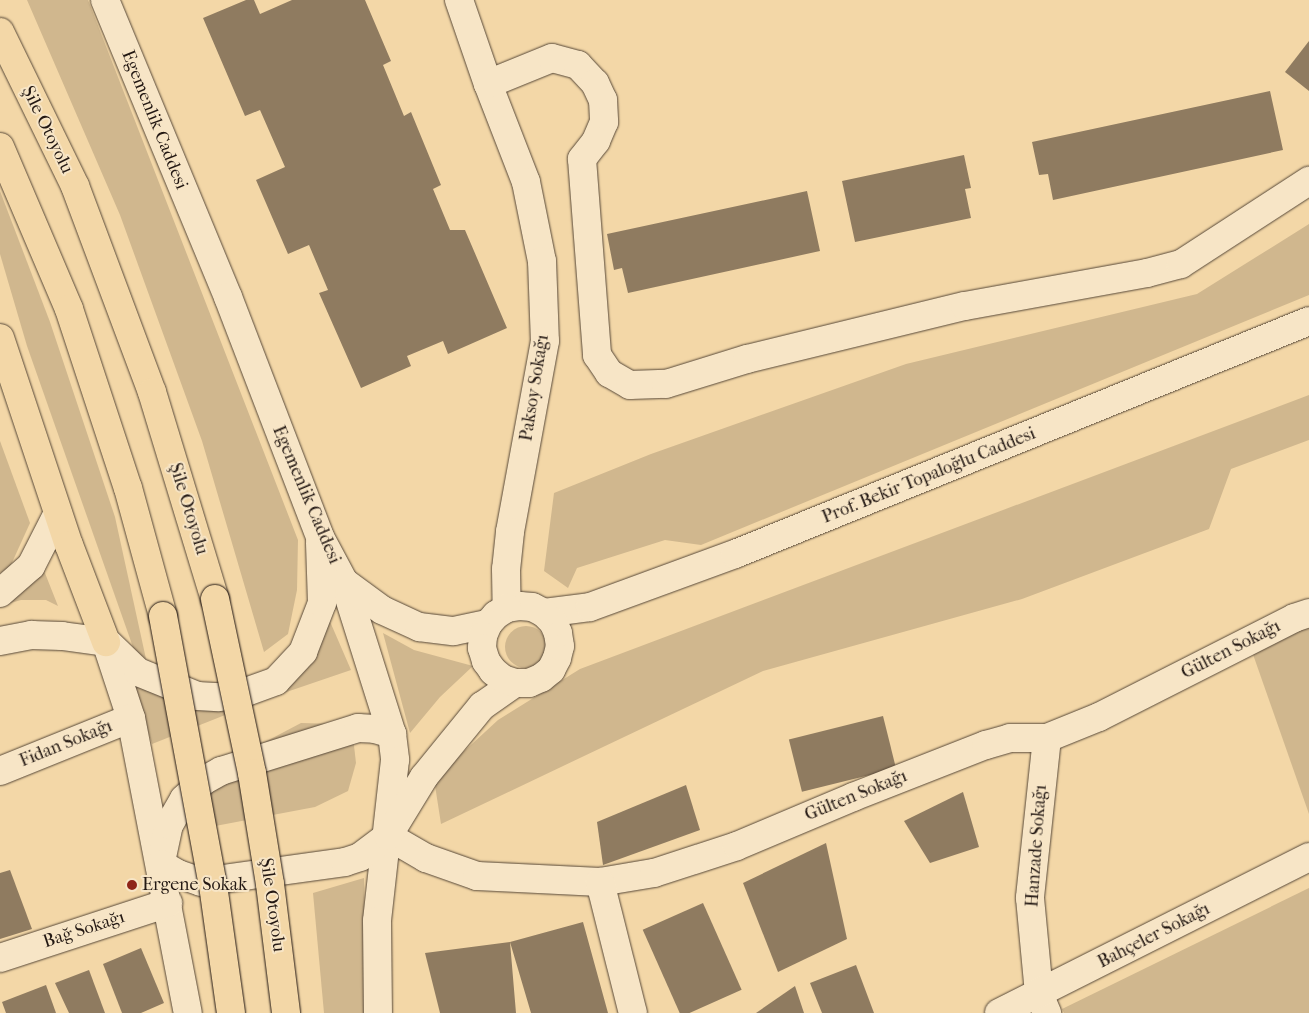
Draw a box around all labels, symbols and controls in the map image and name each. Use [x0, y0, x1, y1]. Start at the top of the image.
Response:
street label: Egemenlik Caddesi [116, 47, 192, 193]
street label: Şile Otoyolu [17, 83, 77, 177]
street label: Paksoy Sokağı [516, 333, 554, 443]
street label: Egemenlik Caddesi [267, 423, 345, 567]
street label: Prof. Bekir Topaloğlu Caddesi [819, 423, 1039, 529]
street label: Şile Otoyolu [164, 461, 212, 557]
street label: Gülten Sokağı [1178, 616, 1284, 684]
street label: Fidan Sokağı [16, 716, 116, 772]
street label: Gülten Sokağı [802, 766, 910, 826]
street label: Hanzade Sokağı [1022, 784, 1052, 908]
street label: Şile Otoyolu [255, 857, 289, 953]
place label: Ergene Sokak [142, 874, 247, 896]
marker: Ergene Sokak [126, 879, 138, 891]
street label: Bahçeler Sokağı [1094, 898, 1214, 974]
street label: Bağ Sokağı [41, 907, 127, 953]

